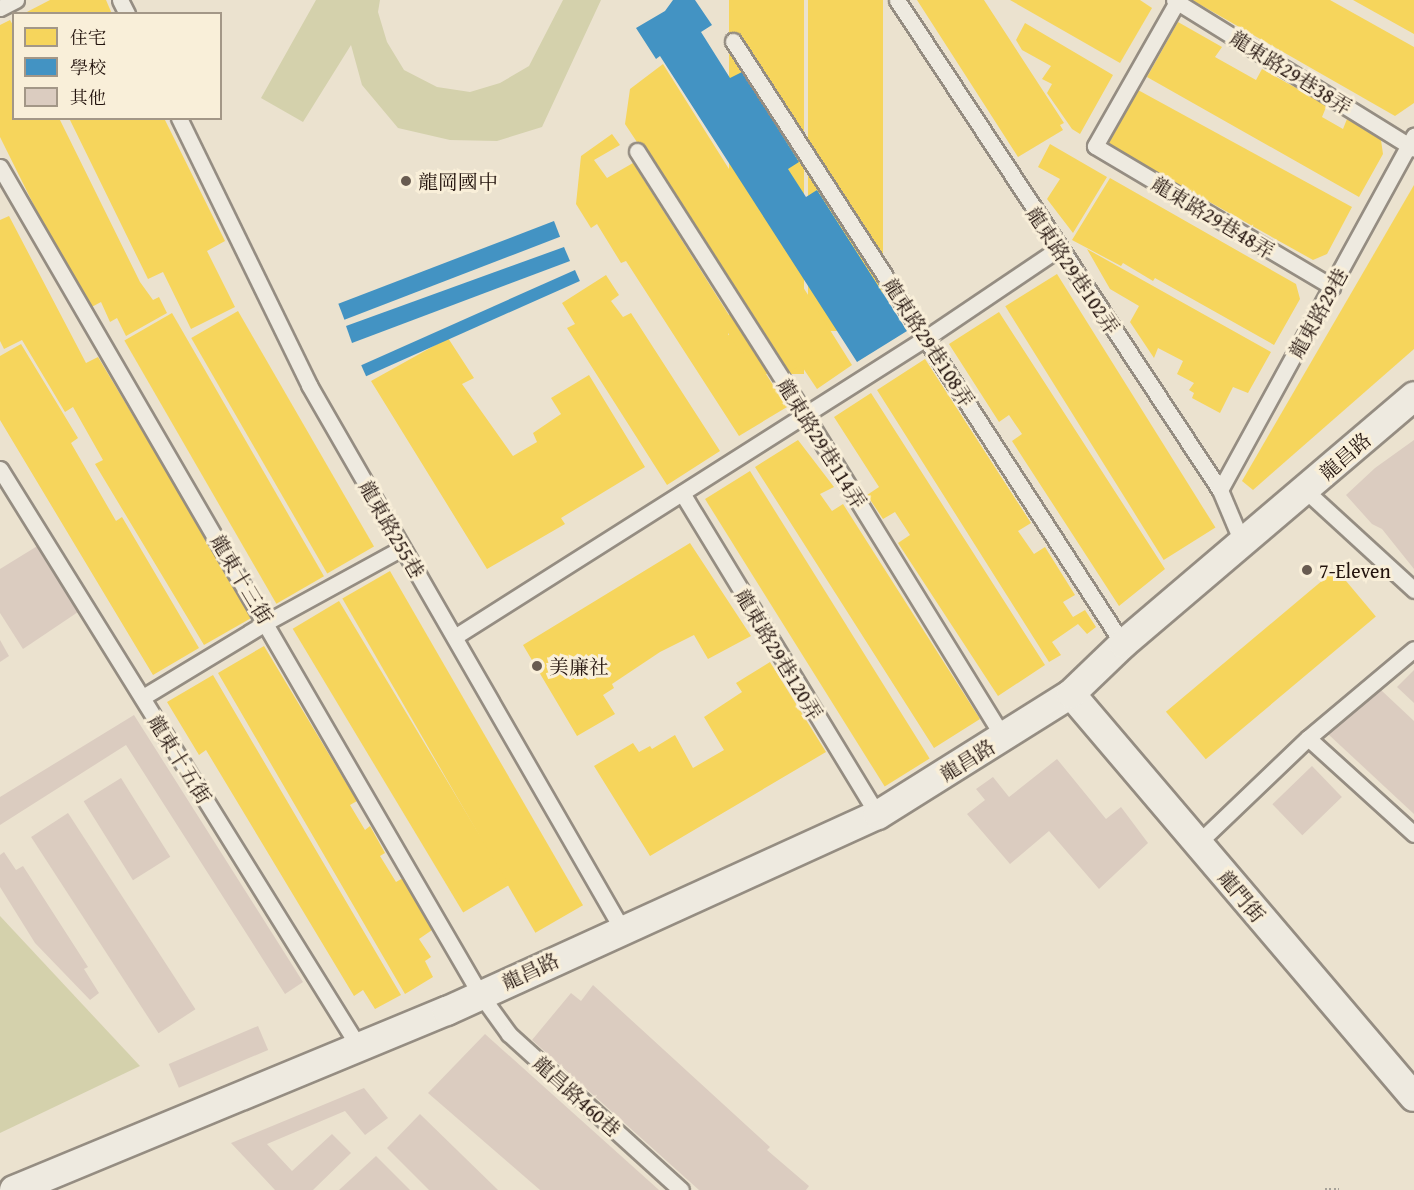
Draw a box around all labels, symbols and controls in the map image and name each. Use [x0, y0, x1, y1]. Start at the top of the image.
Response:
legend [12, 12, 222, 120]
text: 住宅 [70, 24, 106, 51]
street label: 龍東路29巷38弄 [1226, 25, 1356, 119]
text: 學校 [70, 54, 106, 81]
text: 其他 [70, 84, 106, 111]
place label: 龍岡國中 [418, 169, 498, 193]
street label: 龍東路29巷48弄 [1147, 171, 1279, 263]
marker: 龍岡國中 [399, 174, 413, 188]
street label: 龍東路29巷102弄 [1022, 202, 1124, 338]
street label: 龍東路29巷 [1283, 264, 1353, 362]
street label: 龍東路29巷108弄 [879, 273, 979, 411]
street label: 龍東路29巷114弄 [773, 374, 871, 512]
street label: 龍昌路 [1314, 427, 1376, 485]
street label: 龍東路255巷 [354, 476, 430, 582]
street label: 龍東十三街 [206, 530, 278, 628]
place label: 7-Eleven [1319, 558, 1391, 582]
marker: 7-Eleven [1300, 563, 1314, 577]
street label: 龍東路29巷120弄 [731, 584, 827, 724]
place label: 美廉社 [549, 654, 609, 678]
marker: 美廉社 [530, 659, 544, 673]
street label: 龍東十五街 [143, 710, 217, 808]
street label: 龍昌路 [935, 734, 999, 786]
street label: 龍門街 [1214, 865, 1270, 927]
street label: 龍昌路 [498, 947, 562, 995]
street label: 龍昌路460巷 [529, 1051, 625, 1141]

